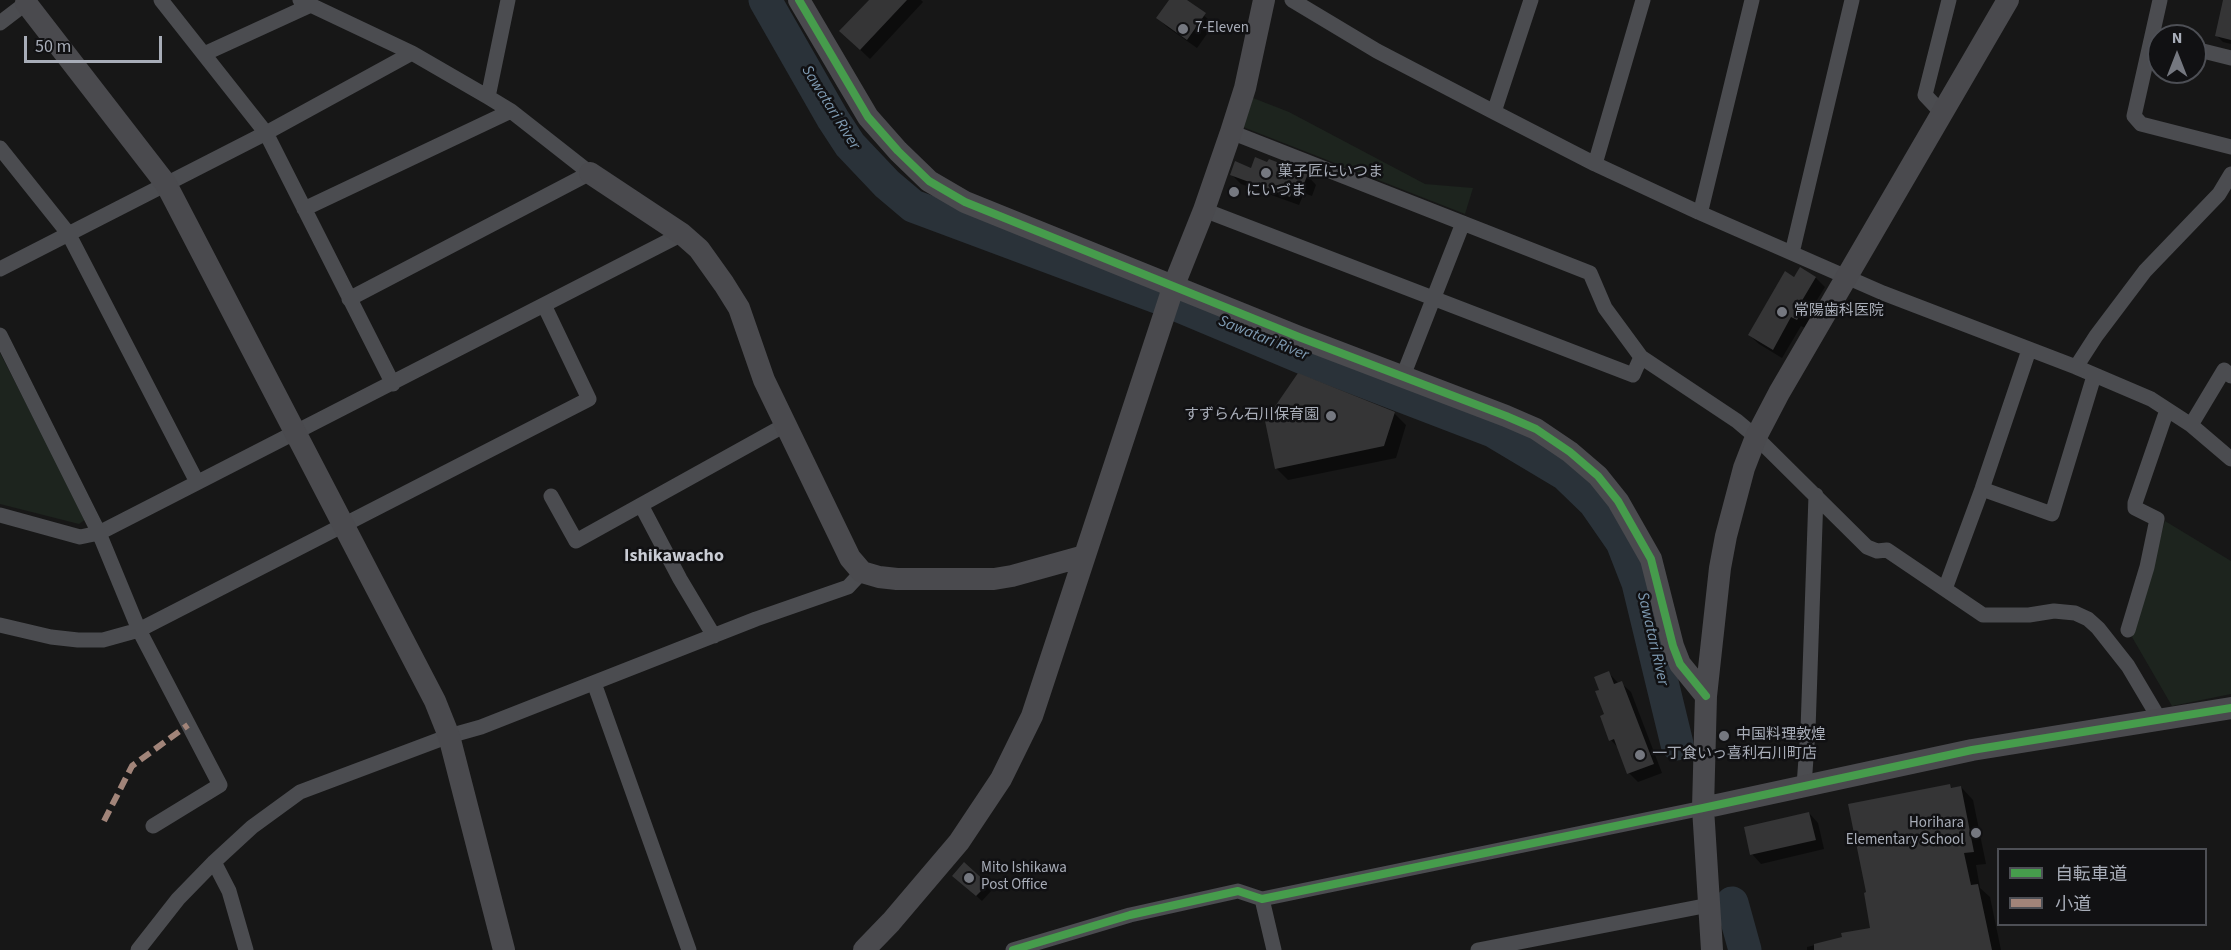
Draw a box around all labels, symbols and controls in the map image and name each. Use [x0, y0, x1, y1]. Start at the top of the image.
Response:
place label: 7-Eleven [1195, 20, 1249, 38]
marker: 7-Eleven [1176, 22, 1190, 36]
scale bar [27, 24, 165, 62]
north arrow [2147, 24, 2207, 84]
text: N [2172, 27, 2182, 49]
text: 50 m [35, 34, 71, 59]
water label: Sawatari River [797, 62, 863, 154]
place label: 菓子匠にいつま [1278, 164, 1383, 182]
marker: 菓子匠にいつま [1259, 166, 1273, 180]
place label: にいづま [1246, 183, 1306, 201]
marker: にいづま [1227, 185, 1241, 199]
place label: 常陽歯科医院 [1794, 303, 1884, 321]
marker: 常陽歯科医院 [1775, 305, 1789, 319]
water label: Sawatari River [1215, 312, 1311, 366]
place label: すずらん石川保育園 [1184, 407, 1319, 425]
marker: すずらん石川保育園 [1324, 409, 1338, 423]
district label: Ishikawacho [624, 546, 724, 568]
water label: Sawatari River [1632, 590, 1672, 688]
place label: 中国料理敦煌 [1736, 727, 1826, 745]
marker: 中国料理敦煌 [1717, 729, 1731, 743]
place label: 一丁食いっ喜利石川町店 [1652, 746, 1817, 764]
marker: 一丁食いっ喜利石川町店 [1633, 748, 1647, 762]
place label: Horihara Elementary School [1846, 815, 1964, 850]
marker: Horihara Elementary School [1969, 826, 1983, 840]
legend [1997, 848, 2207, 926]
place label: Mito Ishikawa Post Office [981, 860, 1067, 895]
text: 自転車道 [2055, 862, 2127, 887]
marker: Mito Ishikawa Post Office [962, 871, 976, 885]
text: 小道 [2055, 892, 2091, 917]

